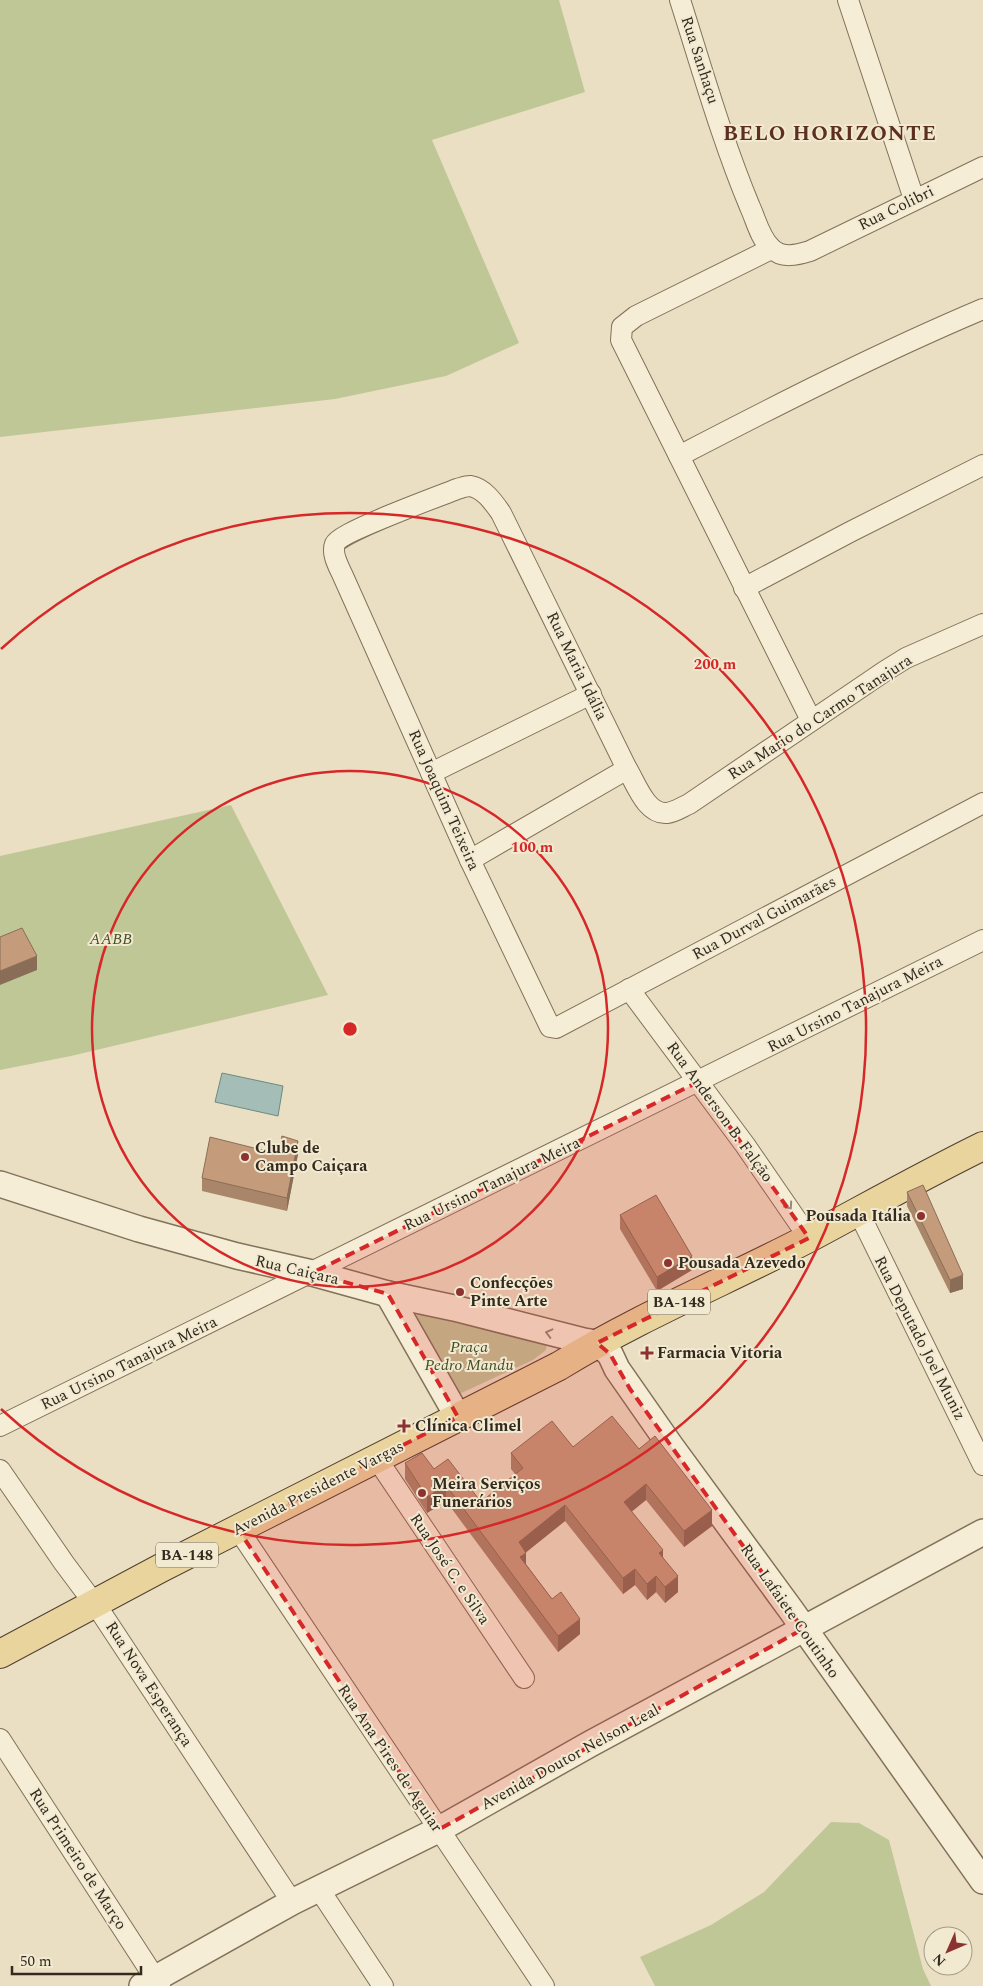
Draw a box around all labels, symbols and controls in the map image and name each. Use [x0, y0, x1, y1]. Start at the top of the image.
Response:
street label: Rua Sanhaçu [675, 13, 725, 107]
district label: BELO HORIZONTE [723, 118, 937, 150]
street label: Rua Colibri [854, 179, 938, 237]
street label: Rua Maria Idália [540, 608, 614, 725]
street label: Rua Mario do Carmo Tanajura [723, 648, 917, 786]
text: 200 m [694, 653, 737, 676]
street label: Rua Joaquim Teixeira [402, 726, 486, 875]
text: 100 m [511, 836, 554, 859]
street label: Rua Durval Guimarães [688, 870, 840, 966]
park label: AABB [89, 927, 132, 951]
street label: Rua Ursino Tanajura Meira [763, 949, 947, 1059]
centre of rings [341, 1020, 359, 1038]
street label: Rua Anderson B. Falção [661, 1037, 779, 1187]
street label: Rua Ursino Tanajura Meira [400, 1131, 585, 1237]
place label: Clube de Campo Caiçara [255, 1136, 368, 1178]
marker: Clube de Campo Caiçara [239, 1151, 251, 1163]
one-way arrow [783, 1201, 792, 1210]
place label: Pousada Itália [806, 1204, 912, 1228]
marker: Pousada Itália [915, 1210, 927, 1222]
street label: Rua Caiçara [253, 1249, 342, 1291]
place label: Pousada Azevedo [678, 1251, 806, 1275]
street label: Rua Deputado Joel Muniz [868, 1251, 972, 1425]
marker: Pousada Azevedo [662, 1257, 674, 1269]
place label: Confecções Pinte Arte [470, 1271, 553, 1313]
marker: Confecções Pinte Arte [454, 1286, 466, 1298]
road number: BA-148 [648, 1290, 710, 1314]
street label: Rua Ursino Tanajura Meira [37, 1310, 222, 1416]
one-way arrow [546, 1328, 554, 1338]
park label: Praça Pedro Mandu [424, 1335, 514, 1377]
place label: Farmacia Vitoria [657, 1341, 783, 1365]
marker: Farmacia Vitoria [641, 1347, 653, 1359]
place label: Clínica Climel [415, 1414, 522, 1438]
marker: Clínica Climel [397, 1419, 411, 1433]
street label: Avenida Presidente Vargas [228, 1434, 408, 1542]
place label: Meira Serviços Funerários [432, 1472, 541, 1514]
marker: Meira Serviços Funerários [416, 1487, 428, 1499]
street label: Rua José C. e Silva [404, 1509, 496, 1630]
street label: Rua Lafaiete Coutinho [734, 1539, 846, 1683]
road number: BA-148 [156, 1542, 218, 1568]
street label: Rua Nova Esperança [99, 1616, 199, 1752]
street label: Rua Ana Pires de Aguiar [331, 1679, 449, 1837]
street label: Avenida Doutor Nelson Leal [476, 1698, 664, 1816]
street label: Rua Primeiro de Março [23, 1783, 133, 1935]
north arrow [923, 1926, 973, 1976]
scale bar [12, 1944, 141, 1976]
text: N [928, 1948, 951, 1971]
text: 50 m [20, 1950, 52, 1973]

